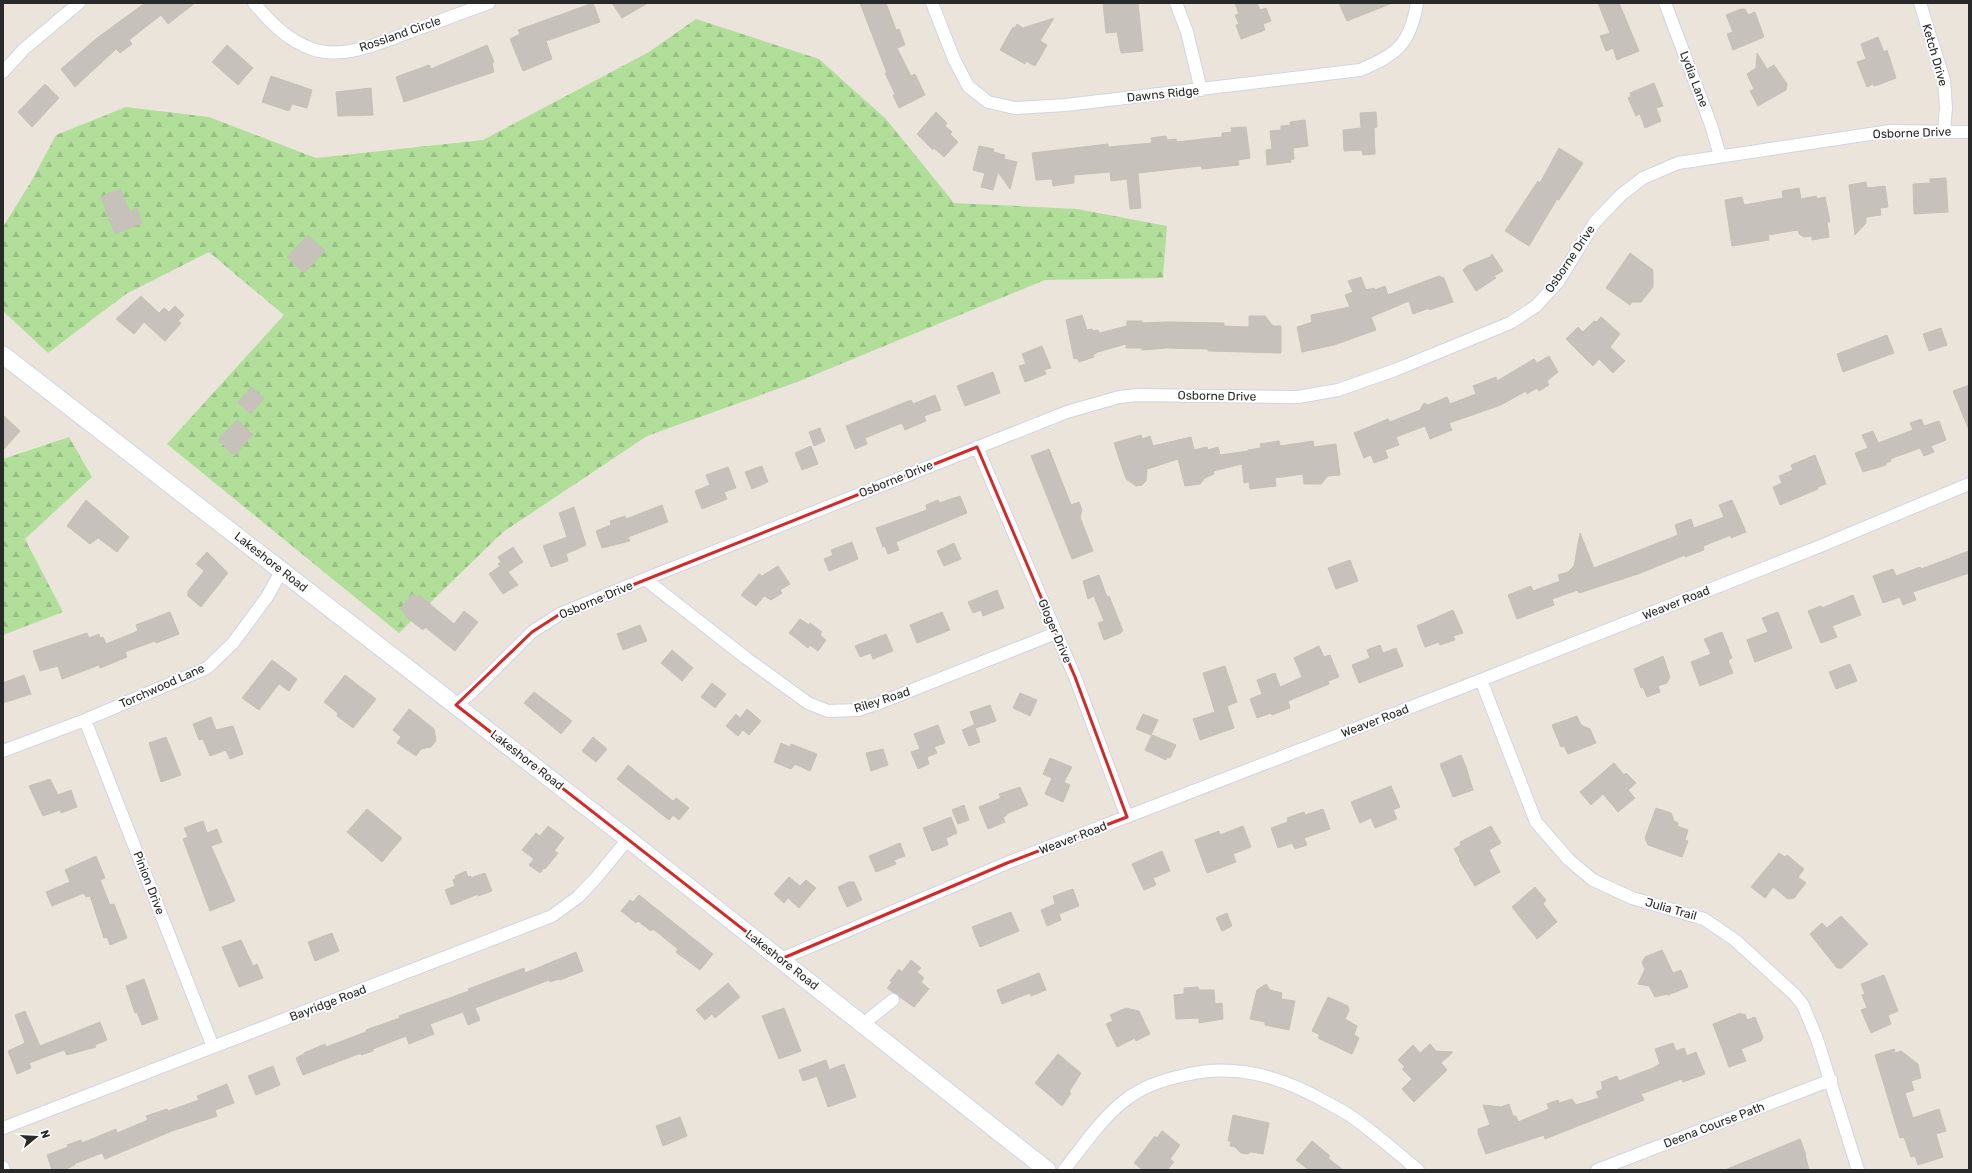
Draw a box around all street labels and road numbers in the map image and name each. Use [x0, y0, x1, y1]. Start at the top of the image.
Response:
street label: Rossland Circle [357, 13, 443, 55]
street label: Ketch Drive [1919, 22, 1951, 88]
street label: Lydia Lane [1677, 49, 1711, 109]
street label: Dawns Ridge [1126, 83, 1200, 105]
street label: Osborne Drive [1872, 125, 1952, 141]
street label: Osborne Drive [1542, 222, 1598, 296]
street label: Osborne Drive [1178, 388, 1257, 404]
street label: Osborne Drive [857, 458, 935, 500]
street label: Lakeshore Road [232, 529, 310, 595]
street label: Osborne Drive [557, 578, 635, 622]
street label: Weaver Road [1640, 583, 1712, 623]
street label: Gloger Drive [1035, 597, 1075, 665]
street label: Torchwood Lane [117, 661, 207, 711]
street label: Riley Road [852, 684, 912, 716]
street label: Weaver Road [1339, 702, 1411, 740]
street label: Lakeshore Road [488, 727, 566, 793]
street label: Weaver Road [1037, 819, 1109, 857]
street label: Pinion Drive [131, 849, 168, 917]
street label: Julia Trail [1644, 895, 1698, 923]
street label: Lakeshore Road [743, 927, 821, 993]
street label: Bayridge Road [288, 982, 368, 1024]
street label: Deena Course Path [1661, 1099, 1767, 1151]

